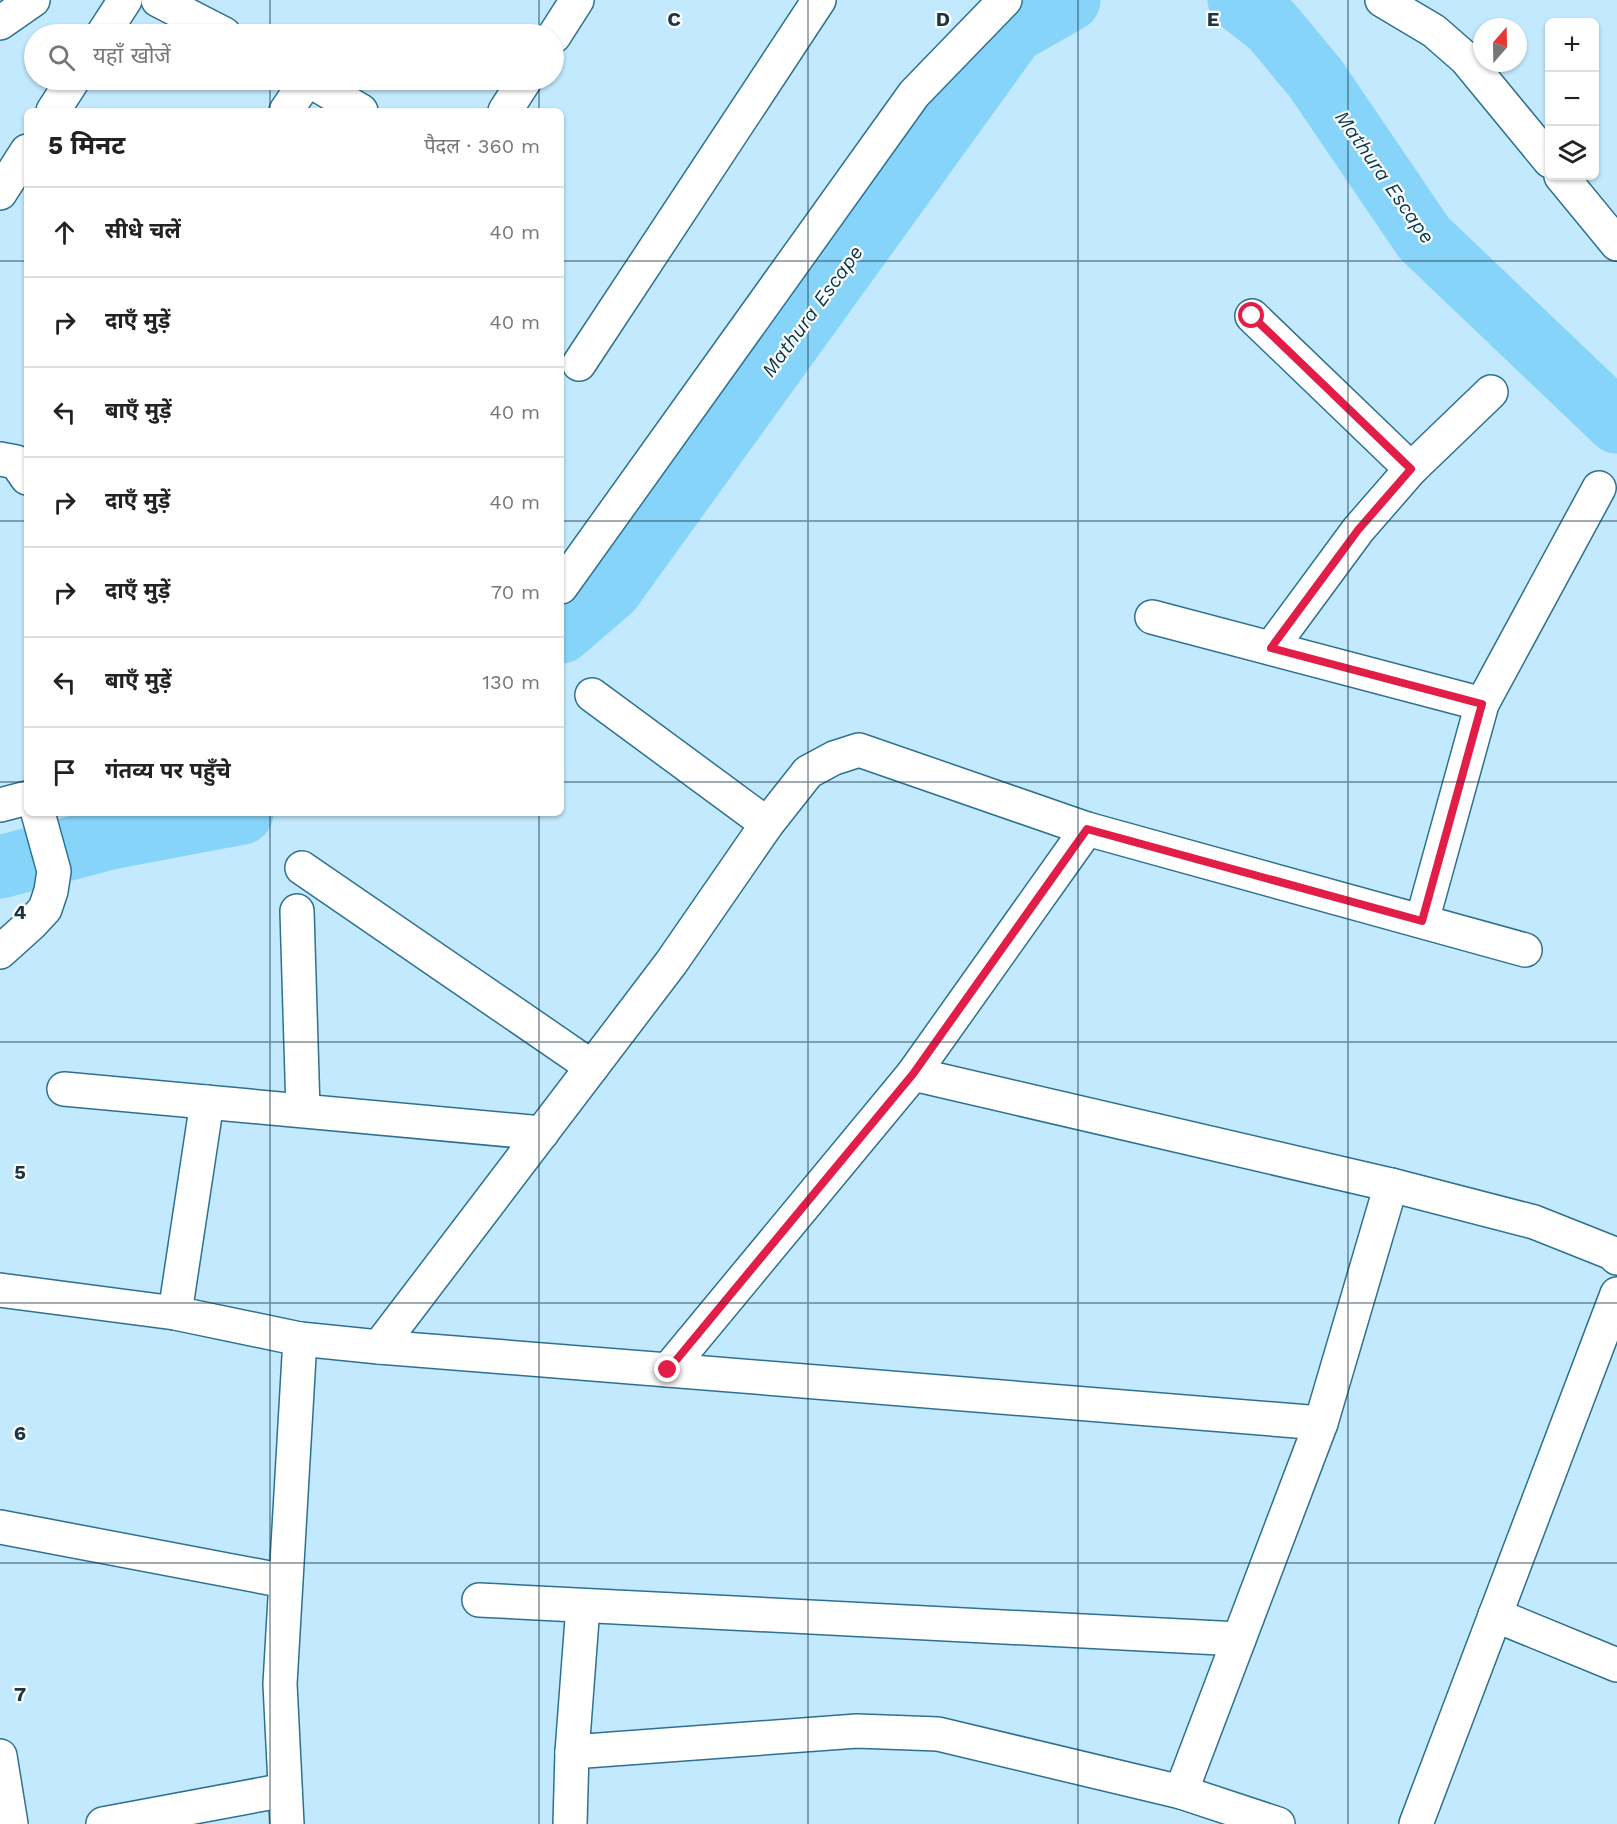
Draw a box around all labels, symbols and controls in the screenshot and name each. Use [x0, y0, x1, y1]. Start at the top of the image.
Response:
text: C [667, 7, 681, 31]
text: D [936, 7, 950, 31]
text: E [1207, 7, 1219, 31]
north arrow [1473, 18, 1527, 72]
map controls [1545, 18, 1599, 180]
button: + [1545, 18, 1599, 72]
search box [24, 24, 564, 90]
icon: search [45, 41, 78, 74]
text: यहाँ खोजें [93, 43, 171, 68]
button: − [1545, 72, 1599, 126]
water label: Mathura Escape [1330, 106, 1440, 248]
button: layers [1545, 126, 1599, 180]
text: 5 मिनट [48, 130, 125, 160]
text: पैदल · 360 m [424, 134, 540, 158]
icon: ahead [48, 216, 81, 249]
text: सीधे चलें [105, 218, 181, 243]
text: 40 m [489, 220, 540, 244]
water label: Mathura Escape [756, 241, 868, 381]
route start [1238, 302, 1264, 328]
icon: right [48, 306, 81, 339]
text: दाएँ मुड़ें [105, 308, 170, 333]
text: 40 m [489, 310, 540, 334]
icon: left [48, 396, 81, 429]
text: बाएँ मुड़ें [105, 398, 172, 423]
text: 40 m [489, 400, 540, 424]
icon: right [48, 486, 81, 519]
text: दाएँ मुड़ें [105, 488, 170, 513]
text: 40 m [489, 490, 540, 514]
icon: right [48, 576, 81, 609]
text: दाएँ मुड़ें [105, 578, 170, 603]
text: 70 m [491, 580, 540, 604]
icon: left [48, 666, 81, 699]
text: बाएँ मुड़ें [105, 668, 172, 693]
text: 130 m [482, 670, 540, 694]
icon: arrive [48, 756, 81, 789]
text: गंतव्य पर पहुँचे [105, 758, 231, 783]
text: 4 [14, 900, 27, 924]
text: 5 [14, 1160, 26, 1184]
route end [654, 1356, 680, 1382]
text: 6 [14, 1421, 26, 1445]
text: 7 [14, 1682, 26, 1706]

